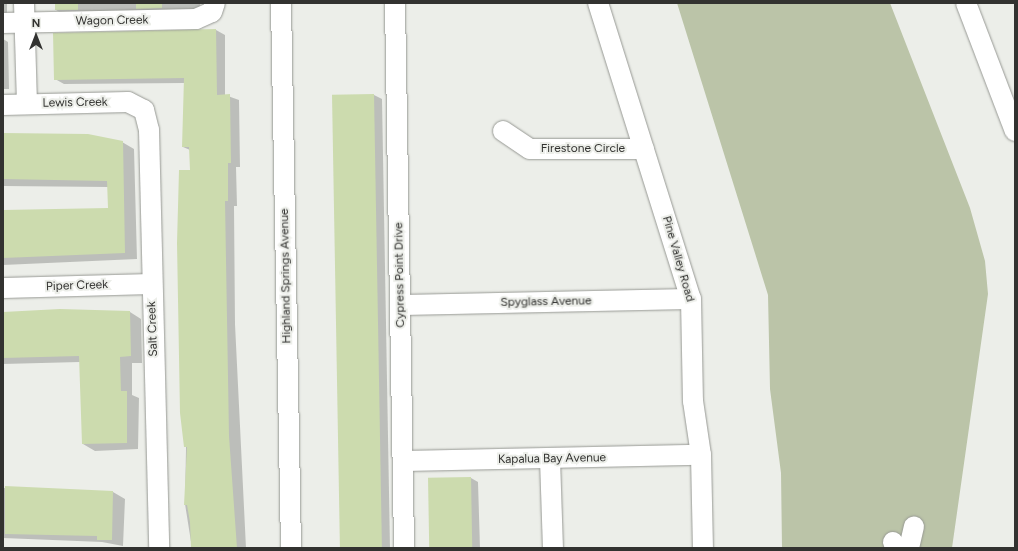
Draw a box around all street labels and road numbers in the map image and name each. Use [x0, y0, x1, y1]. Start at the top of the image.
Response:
street label: Wagon Creek [76, 13, 148, 29]
street label: Lewis Creek [42, 95, 108, 111]
street label: Firestone Circle [541, 142, 625, 156]
street label: Highland Springs Avenue [278, 208, 294, 344]
street label: Pine Valley Road [659, 214, 697, 304]
street label: Cypress Point Drive [392, 222, 408, 328]
street label: Piper Creek [46, 278, 108, 294]
street label: Spyglass Avenue [500, 294, 592, 310]
street label: Salt Creek [145, 301, 161, 357]
street label: Kapalua Bay Avenue [498, 451, 606, 467]

